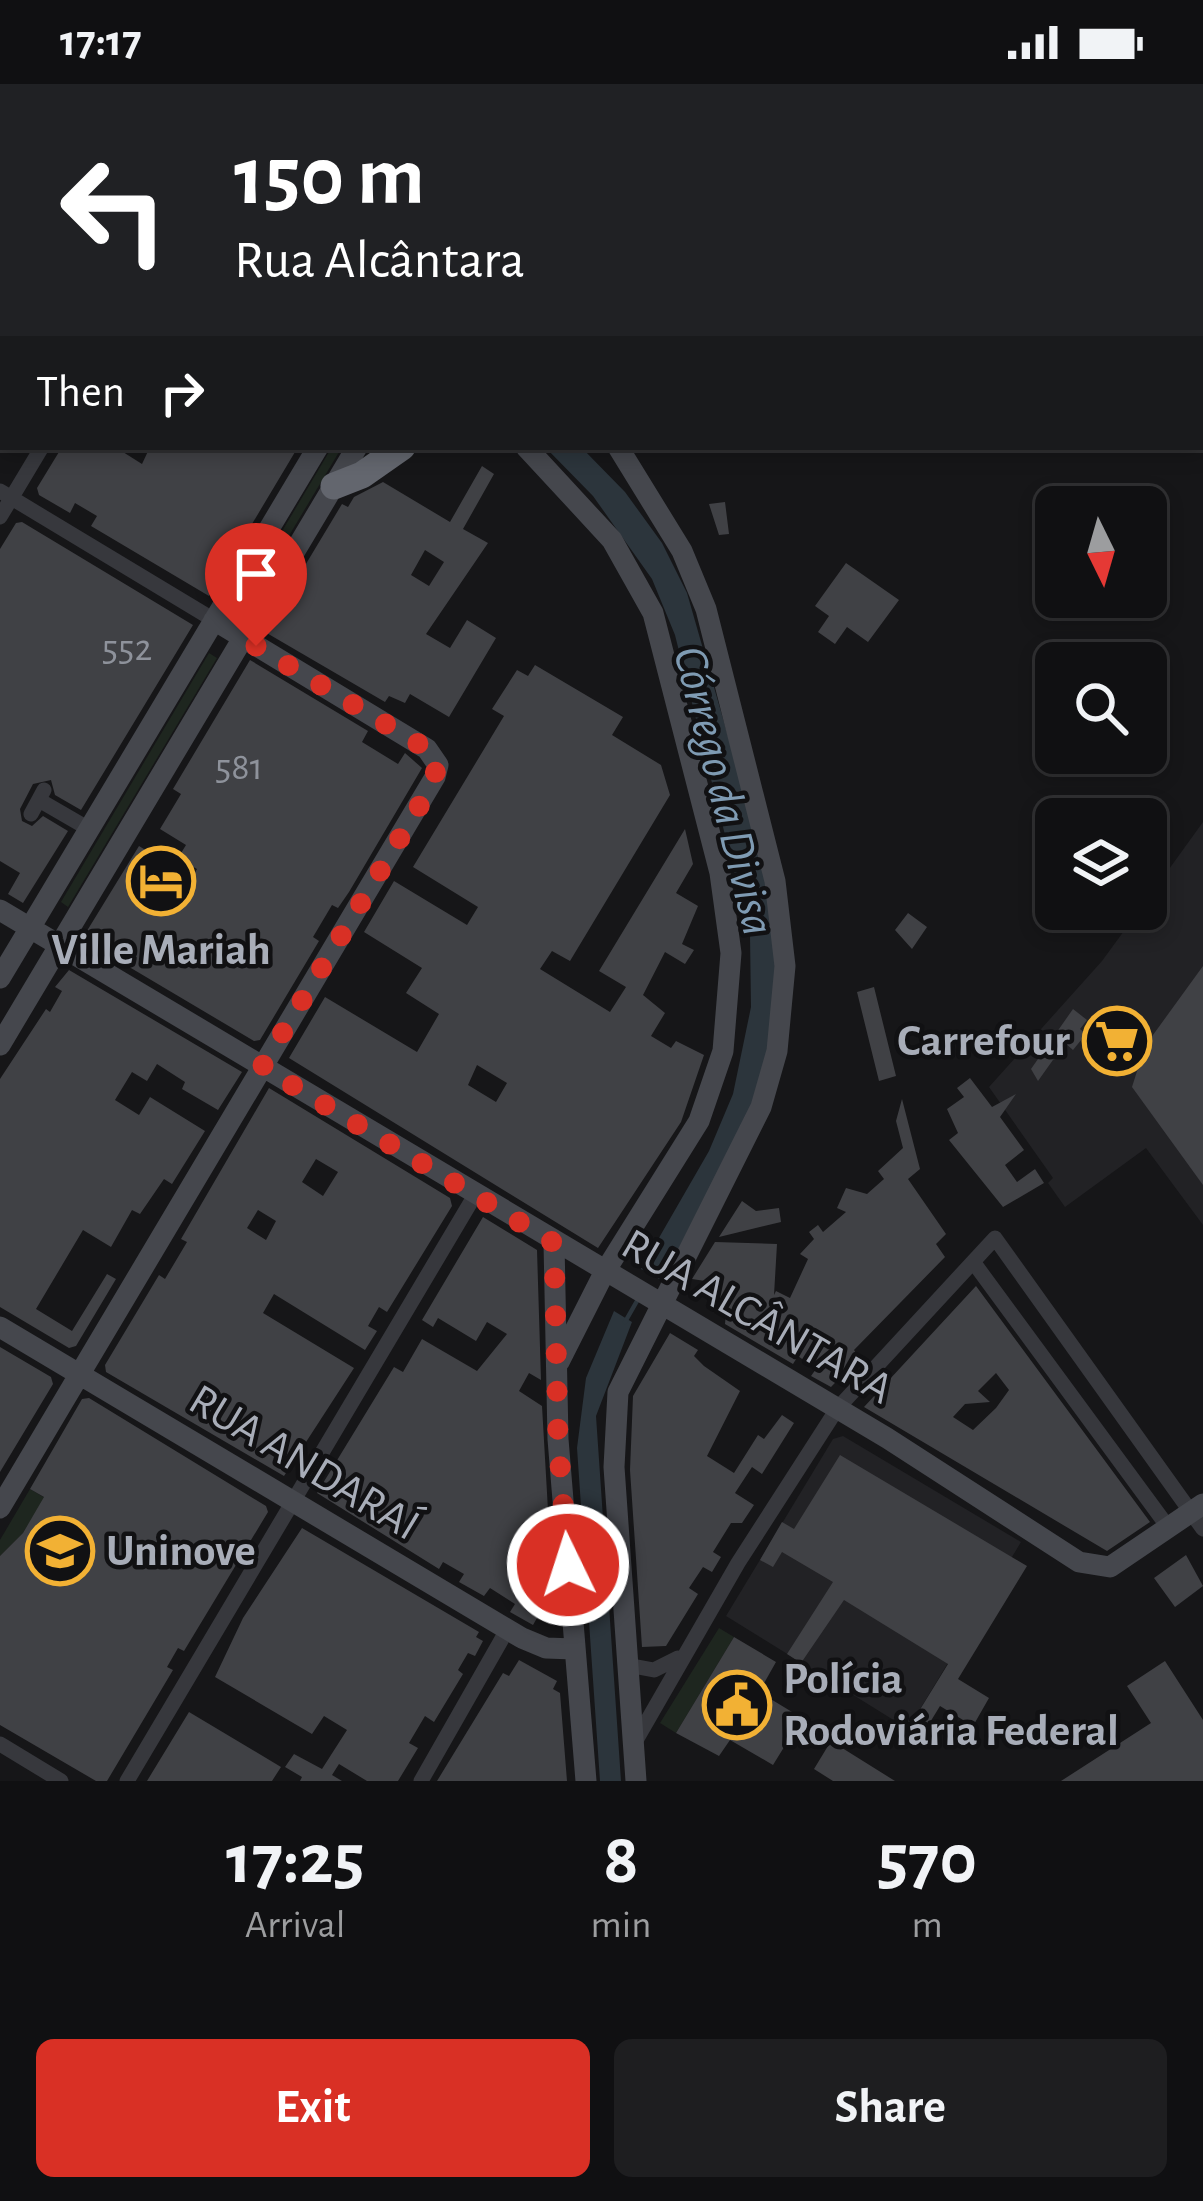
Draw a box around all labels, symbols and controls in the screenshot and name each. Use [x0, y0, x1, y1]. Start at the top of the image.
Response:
text: 17:17 [60, 19, 142, 64]
icon: left [36, 132, 192, 288]
text: 150 m [234, 136, 425, 220]
text: Rua Alcântara [234, 234, 525, 288]
icon: right [149, 360, 215, 426]
text: Then [36, 370, 125, 415]
north arrow [1035, 486, 1167, 618]
map controls [1035, 486, 1167, 930]
pin [205, 523, 307, 646]
icon: arrive [223, 541, 289, 607]
house number: 552 [102, 629, 152, 668]
water label: Córrego da Divisa [664, 642, 782, 940]
button: search [1035, 642, 1167, 774]
house number: 581 [215, 748, 263, 787]
button: layers [1035, 798, 1167, 930]
hotel icon: Ville Mariah [126, 846, 196, 916]
place label: Ville Mariah [51, 928, 271, 973]
supermarket icon: Carrefour [1082, 1006, 1152, 1076]
place label: Carrefour [897, 1019, 1070, 1064]
street label: RUA ALCÂNTARA [614, 1219, 901, 1413]
street label: RUA ANDARAÍ [181, 1374, 429, 1549]
position arrow [505, 1502, 631, 1628]
school or university icon: Uninove [25, 1516, 95, 1586]
place label: Uninove [106, 1529, 256, 1574]
place label: Polícia Rodoviária Federal [783, 1657, 1119, 1754]
public building icon: Polícia Rodoviária Federal [702, 1670, 772, 1740]
text: 17:25 [226, 1824, 365, 1896]
text: 8 [603, 1824, 639, 1896]
text: 570 [877, 1824, 977, 1896]
text: Arrival [245, 1906, 345, 1945]
text: min [591, 1906, 651, 1945]
text: m [912, 1906, 943, 1945]
button: Exit [36, 2039, 590, 2177]
button: Share [614, 2039, 1167, 2177]

